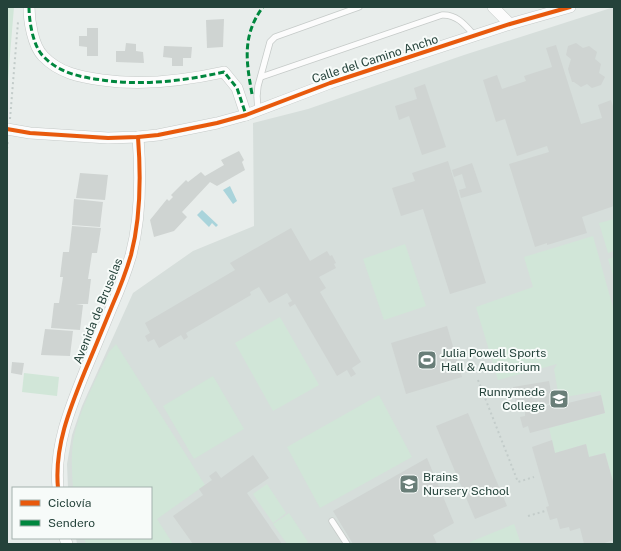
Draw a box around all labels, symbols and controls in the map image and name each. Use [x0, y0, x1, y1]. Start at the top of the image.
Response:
street label: Calle del Camino Ancho [310, 32, 440, 86]
street label: Avenida de Bruselas [70, 256, 126, 366]
place label: Julia Powell Sports Hall & Auditorium [441, 346, 546, 374]
sports icon: Julia Powell Sports Hall & Auditorium [416, 349, 438, 371]
place label: Runnymede College [479, 385, 545, 413]
school or university icon: Runnymede College [548, 388, 570, 410]
place label: Brains Nursery School [423, 470, 510, 498]
school or university icon: Brains Nursery School [398, 473, 420, 495]
legend [12, 487, 152, 539]
text: Ciclovía [48, 496, 91, 510]
text: Sendero [48, 516, 95, 530]

